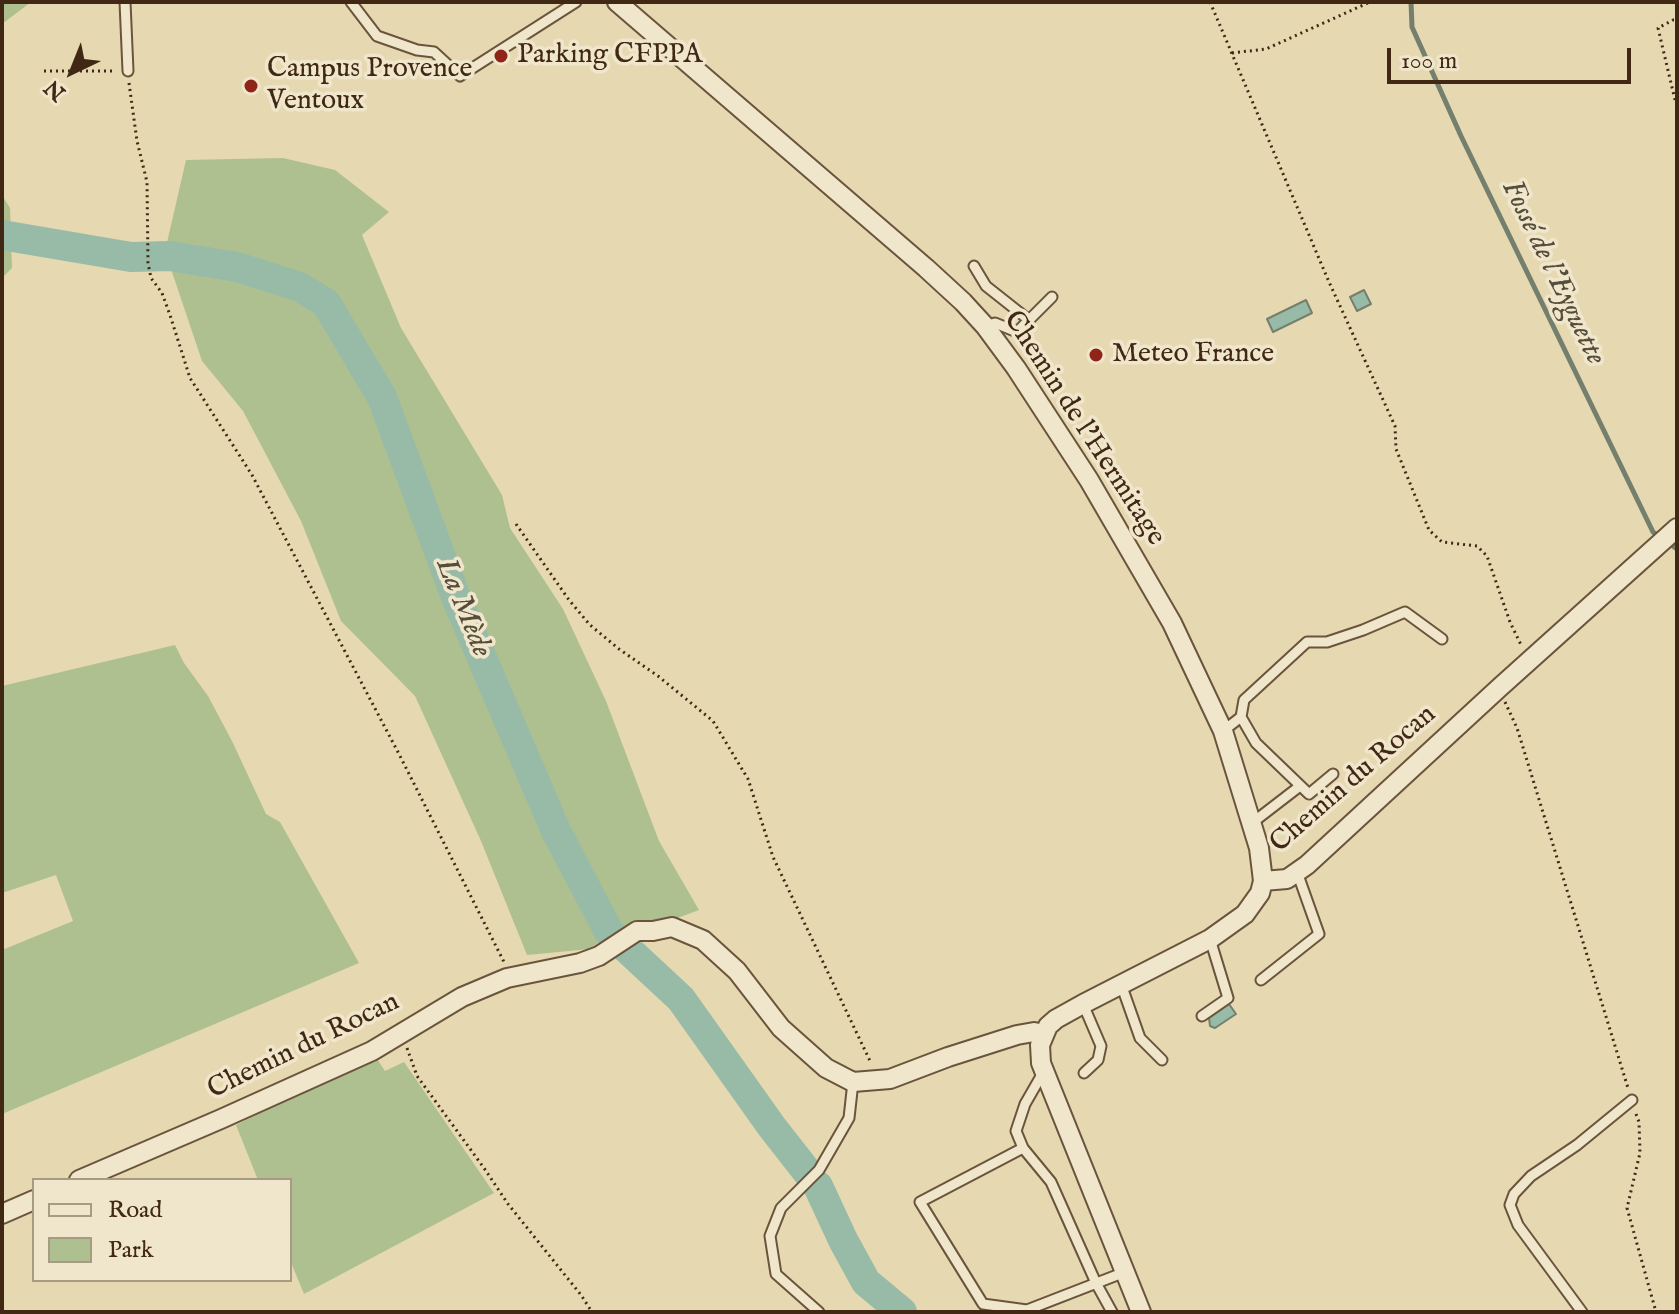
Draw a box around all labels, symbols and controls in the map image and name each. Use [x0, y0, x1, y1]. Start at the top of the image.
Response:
north arrow [32, 32, 112, 112]
scale bar [1391, 32, 1635, 82]
place label: Parking CFPPA [517, 39, 702, 73]
text: 100 m [1401, 46, 1457, 77]
marker: Parking CFPPA [492, 47, 510, 65]
place label: Campus Provence Ventoux [267, 53, 472, 119]
text: N [39, 73, 72, 106]
marker: Campus Provence Ventoux [242, 77, 260, 95]
water label: Fossé de l'Eyguette [1492, 175, 1612, 371]
street label: Chemin de l'Hermitage [995, 306, 1171, 552]
place label: Meteo France [1112, 338, 1274, 372]
marker: Meteo France [1087, 346, 1105, 364]
water label: La Mède [426, 553, 498, 663]
street label: Chemin du Rocan [1264, 699, 1444, 861]
street label: Chemin du Rocan [203, 986, 405, 1108]
legend [32, 1178, 292, 1282]
text: Road [108, 1195, 162, 1226]
text: Park [108, 1235, 154, 1266]

